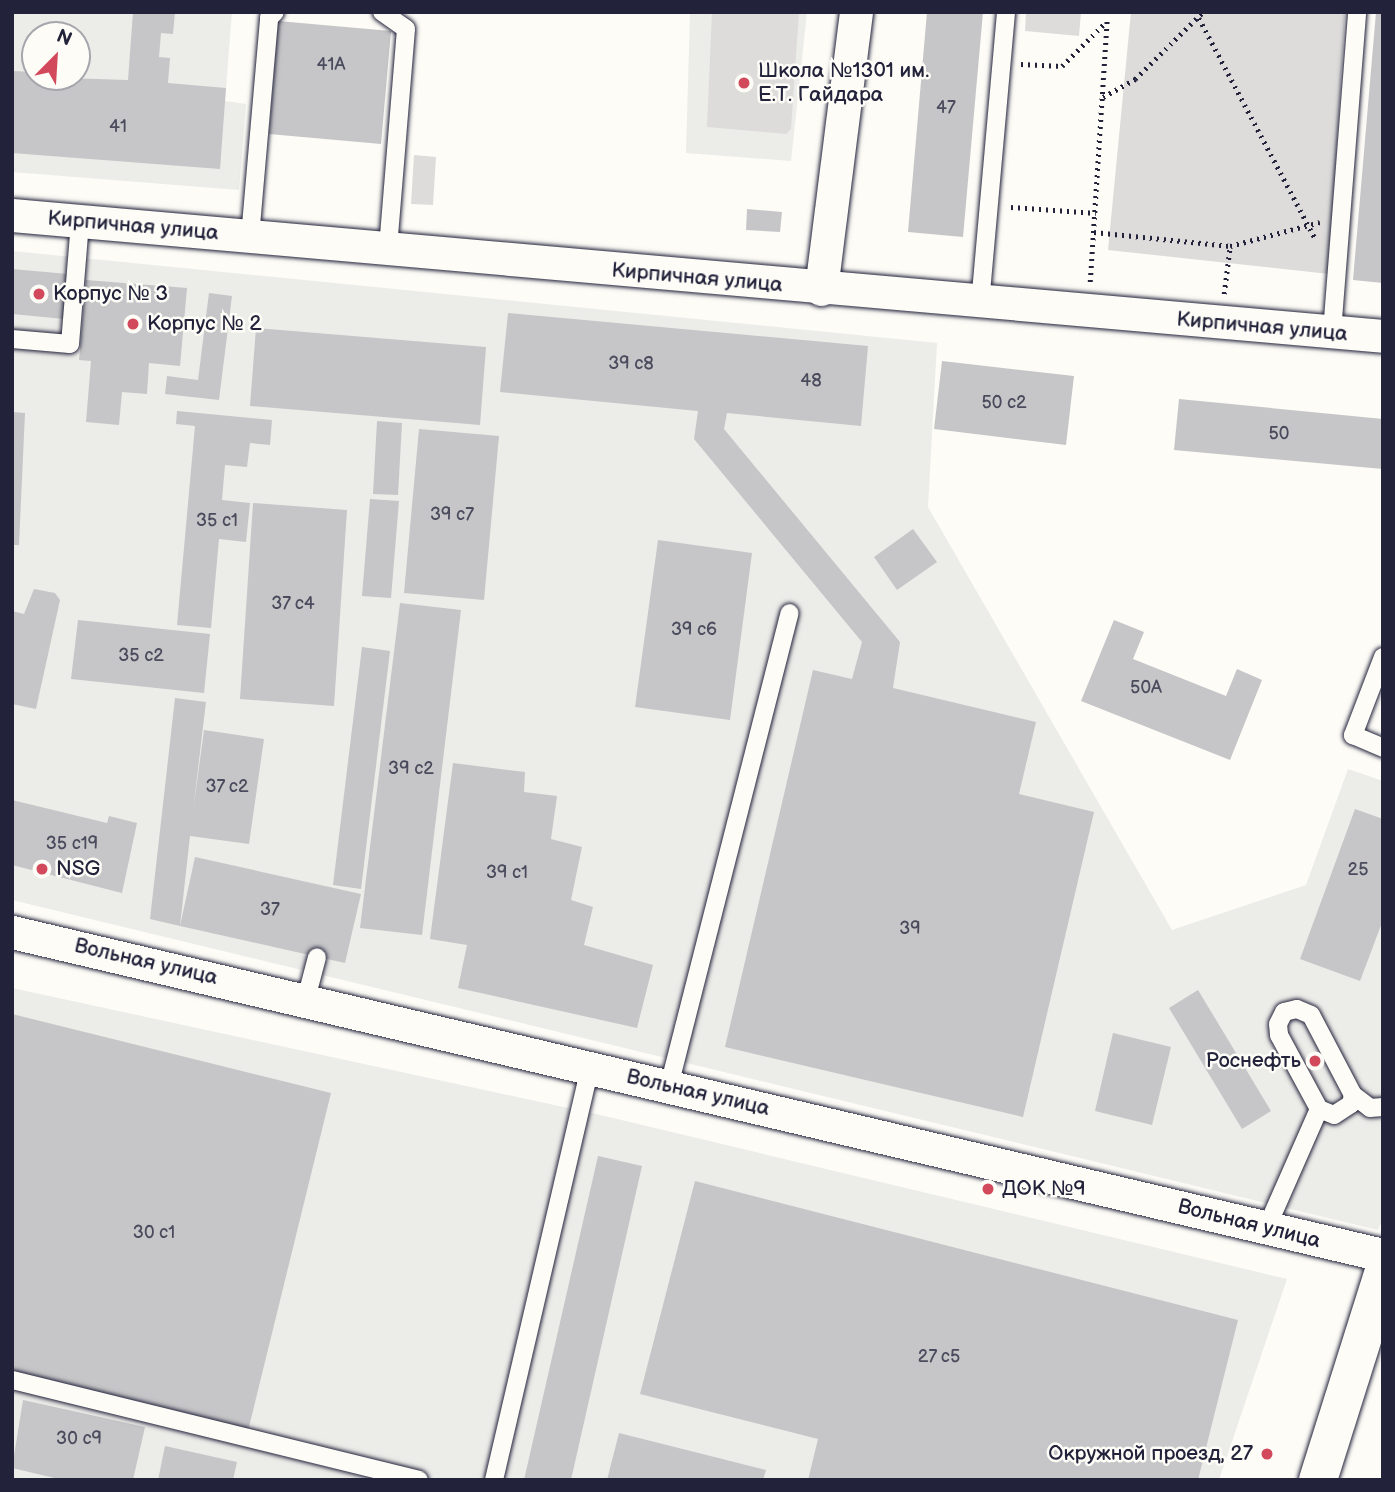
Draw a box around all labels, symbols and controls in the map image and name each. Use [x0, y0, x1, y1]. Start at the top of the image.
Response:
north arrow [21, 21, 91, 91]
text: N [53, 25, 75, 52]
house number: 41А [317, 54, 345, 76]
place label: Школа №1301 им. Е.Т. Гайдара [758, 58, 929, 108]
marker: Школа №1301 им. Е.Т. Гайдара [736, 75, 752, 91]
house number: 47 [936, 97, 956, 119]
house number: 41 [109, 116, 127, 138]
street label: Кирпичная улица [46, 206, 220, 246]
street label: Кирпичная улица [610, 258, 784, 298]
place label: Корпус № 3 [53, 281, 168, 307]
marker: Корпус № 3 [31, 286, 47, 302]
street label: Кирпичная улица [1175, 307, 1349, 347]
place label: Корпус № 2 [147, 311, 262, 337]
marker: Корпус № 2 [125, 316, 141, 332]
house number: 39 с8 [608, 353, 654, 375]
house number: 48 [800, 370, 822, 392]
house number: 50 с2 [981, 392, 1027, 414]
house number: 50 [1269, 423, 1289, 445]
house number: 39 с7 [430, 504, 474, 526]
house number: 35 с1 [196, 510, 238, 532]
house number: 37 с4 [271, 593, 315, 615]
house number: 39 с6 [671, 619, 717, 641]
house number: 35 с2 [118, 645, 164, 667]
house number: 50А [1130, 677, 1162, 699]
house number: 39 с2 [388, 758, 434, 780]
house number: 37 с2 [205, 776, 249, 798]
house number: 35 с19 [46, 833, 98, 855]
place label: NSG [56, 856, 100, 882]
house number: 25 [1348, 859, 1368, 881]
marker: NSG [34, 861, 50, 877]
house number: 39 с1 [486, 862, 528, 884]
house number: 37 [260, 899, 280, 921]
house number: 39 [899, 918, 921, 940]
street label: Вольная улица [72, 933, 220, 991]
place label: Роснефть [1206, 1048, 1301, 1074]
marker: Роснефть [1307, 1053, 1323, 1069]
street label: Вольная улица [624, 1064, 772, 1122]
place label: ДОК №9 [1002, 1176, 1086, 1202]
marker: ДОК №9 [980, 1181, 996, 1197]
street label: Вольная улица [1175, 1194, 1323, 1254]
house number: 30 с1 [133, 1222, 175, 1244]
house number: 27 с5 [917, 1346, 961, 1368]
house number: 30 с9 [56, 1428, 102, 1450]
place label: Окружной проезд, 27 [1048, 1441, 1253, 1467]
marker: Окружной проезд, 27 [1259, 1446, 1275, 1462]

